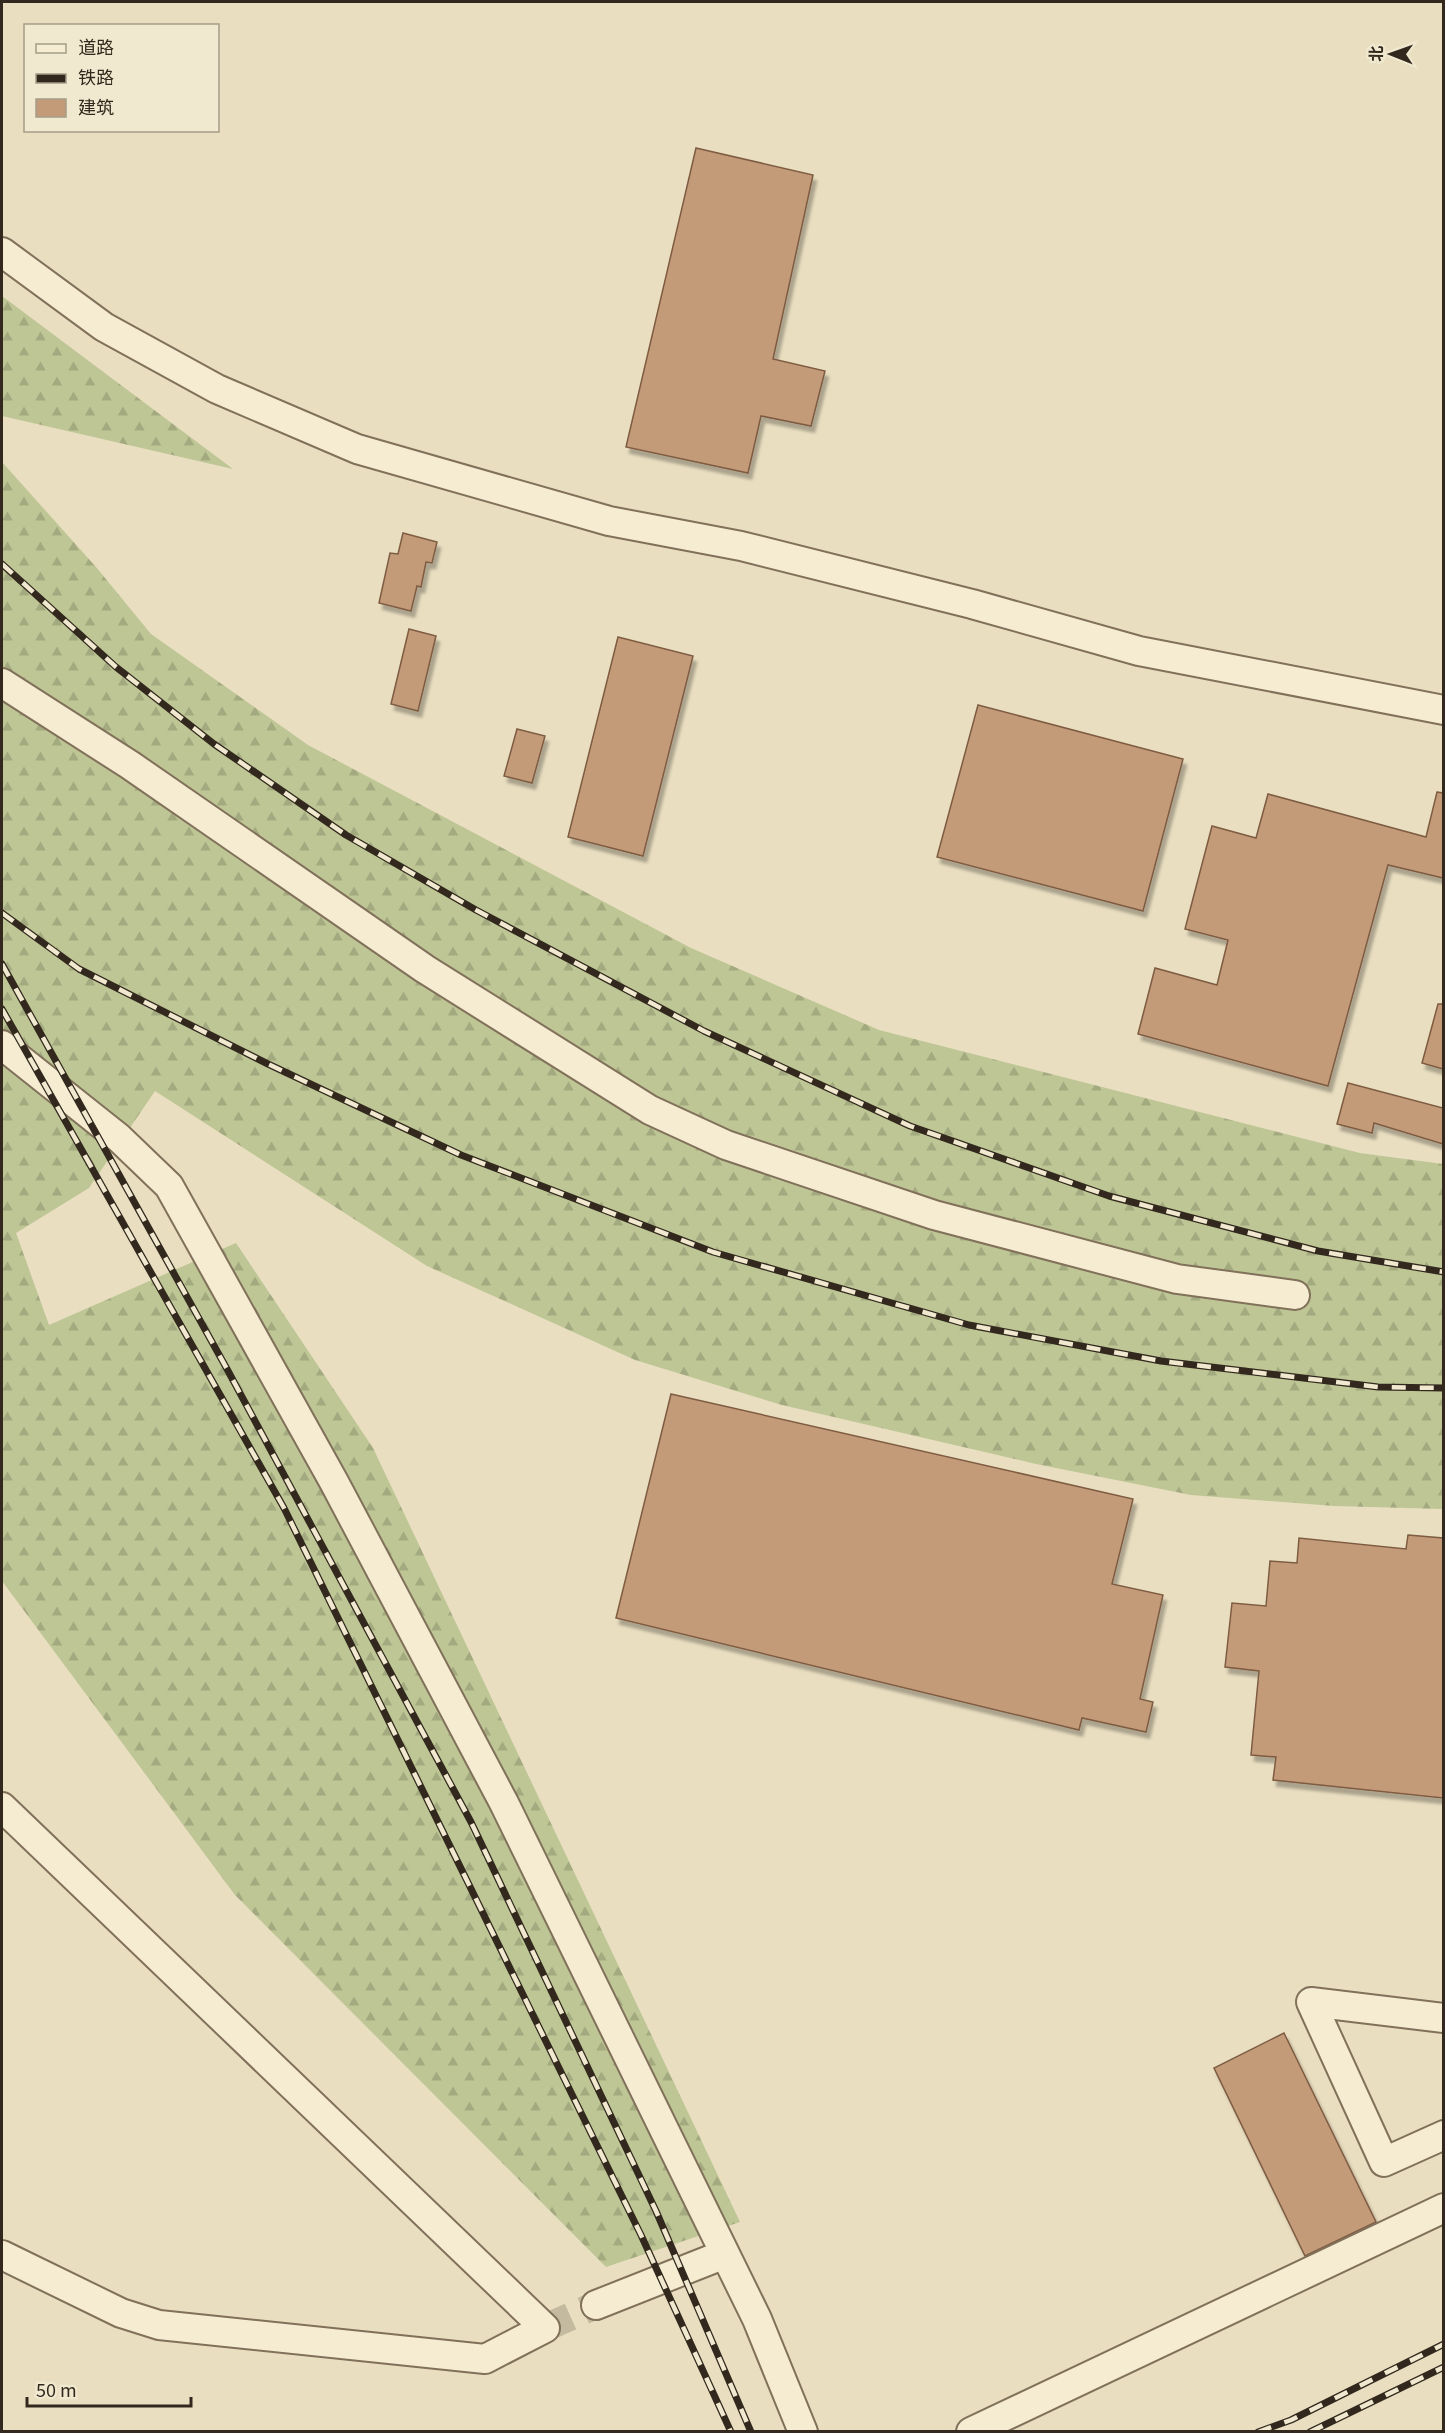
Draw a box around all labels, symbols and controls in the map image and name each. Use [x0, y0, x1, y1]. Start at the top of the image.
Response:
legend [24, 24, 219, 132]
north arrow [1361, 24, 1421, 84]
text: 道路 [78, 33, 114, 59]
text: 北 [1363, 46, 1387, 62]
text: 铁路 [78, 63, 114, 89]
text: 建筑 [78, 93, 114, 119]
scale bar [27, 2370, 190, 2408]
text: 50 m [36, 2376, 77, 2402]

